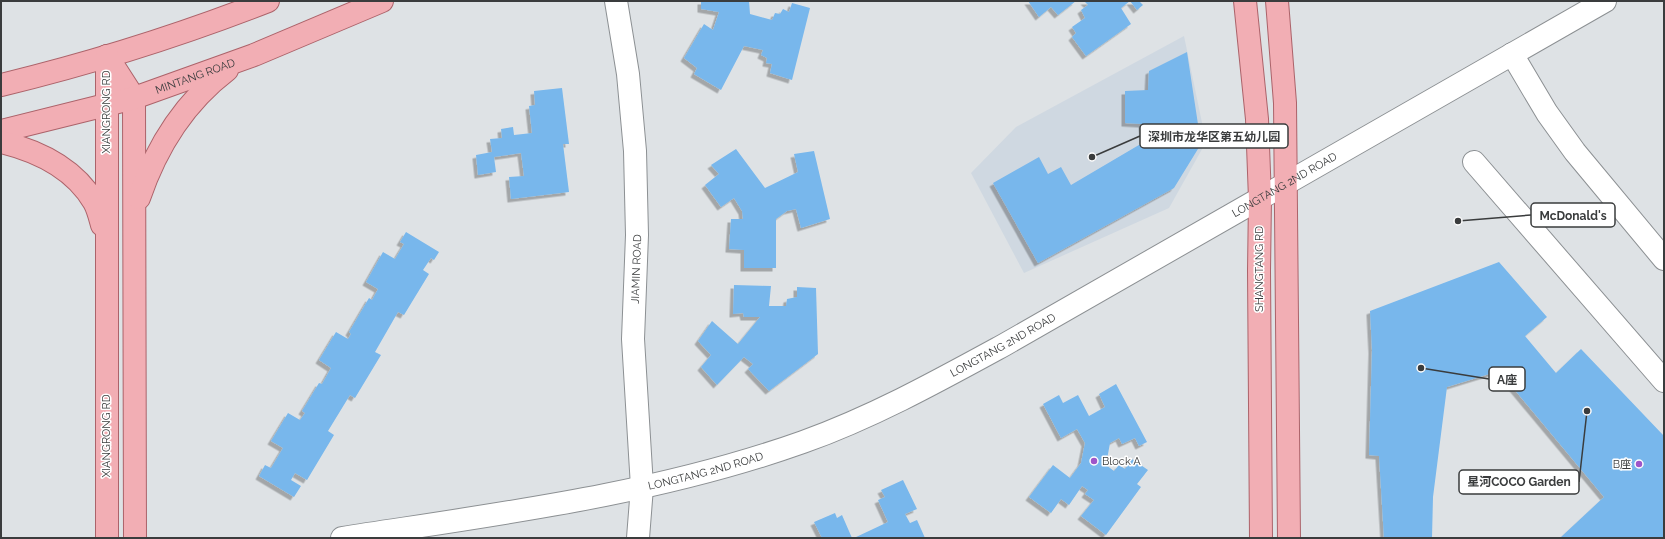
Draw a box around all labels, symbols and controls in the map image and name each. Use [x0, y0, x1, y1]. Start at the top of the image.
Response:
street label: MINTANG ROAD [154, 56, 237, 97]
street label: XIANGRONG RD [100, 70, 113, 154]
callout: 深圳市龙华区第五幼儿园 [1140, 124, 1288, 148]
text: 深圳市龙华区第五幼儿园 [1148, 130, 1280, 144]
street label: LONGTANG 2ND ROAD [1230, 150, 1339, 220]
callout: McDonald's [1531, 203, 1615, 227]
text: McDonald's [1539, 209, 1607, 223]
street label: SHANGTANG RD [1253, 226, 1266, 312]
street label: JIAMIN ROAD [629, 234, 644, 304]
street label: LONGTANG 2ND ROAD [948, 311, 1058, 380]
callout: A座 [1489, 367, 1525, 391]
text: A座 [1497, 373, 1517, 387]
street label: XIANGRONG RD [100, 394, 113, 478]
street label: LONGTANG 2ND ROAD [647, 450, 765, 493]
place label: Block A [1102, 455, 1141, 468]
marker: Block A [1089, 456, 1099, 466]
place label: B座 [1613, 458, 1631, 471]
marker: B座 [1634, 459, 1644, 469]
callout: 星河COCO Garden [1459, 470, 1579, 494]
text: 星河COCO Garden [1467, 475, 1571, 489]

